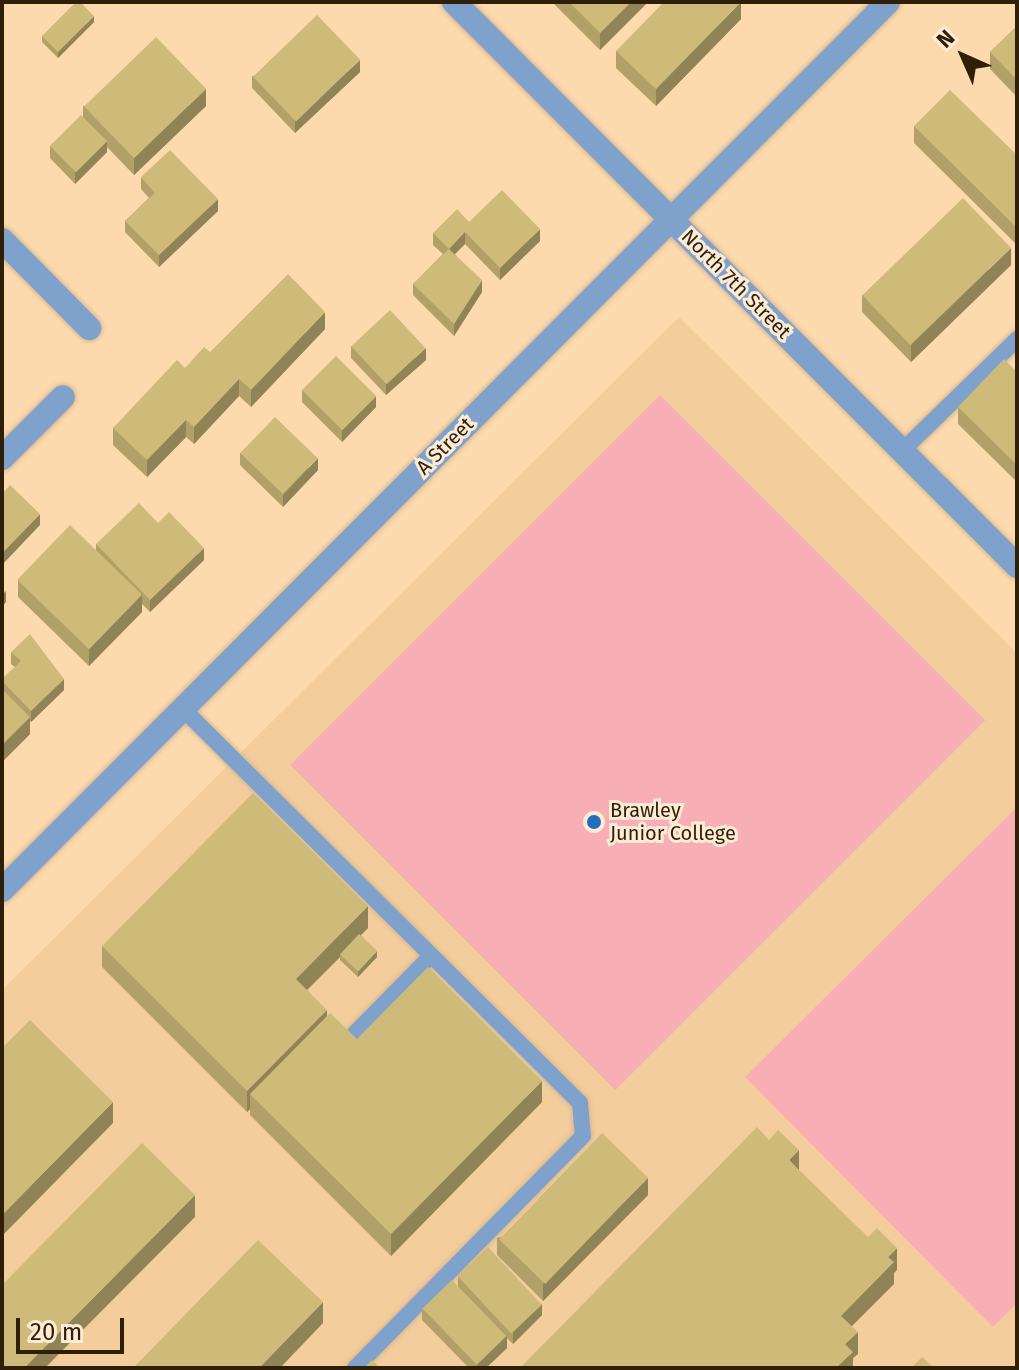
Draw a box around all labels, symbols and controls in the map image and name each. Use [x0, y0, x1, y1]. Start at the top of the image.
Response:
north arrow [923, 16, 1003, 96]
text: N [931, 24, 960, 53]
street label: North 7th Street [676, 224, 796, 344]
street label: A Street [411, 412, 479, 480]
place label: Brawley Junior College [610, 798, 736, 845]
marker: Brawley Junior College [585, 813, 603, 831]
scale bar [20, 1302, 128, 1352]
text: 20 m [30, 1318, 82, 1346]

